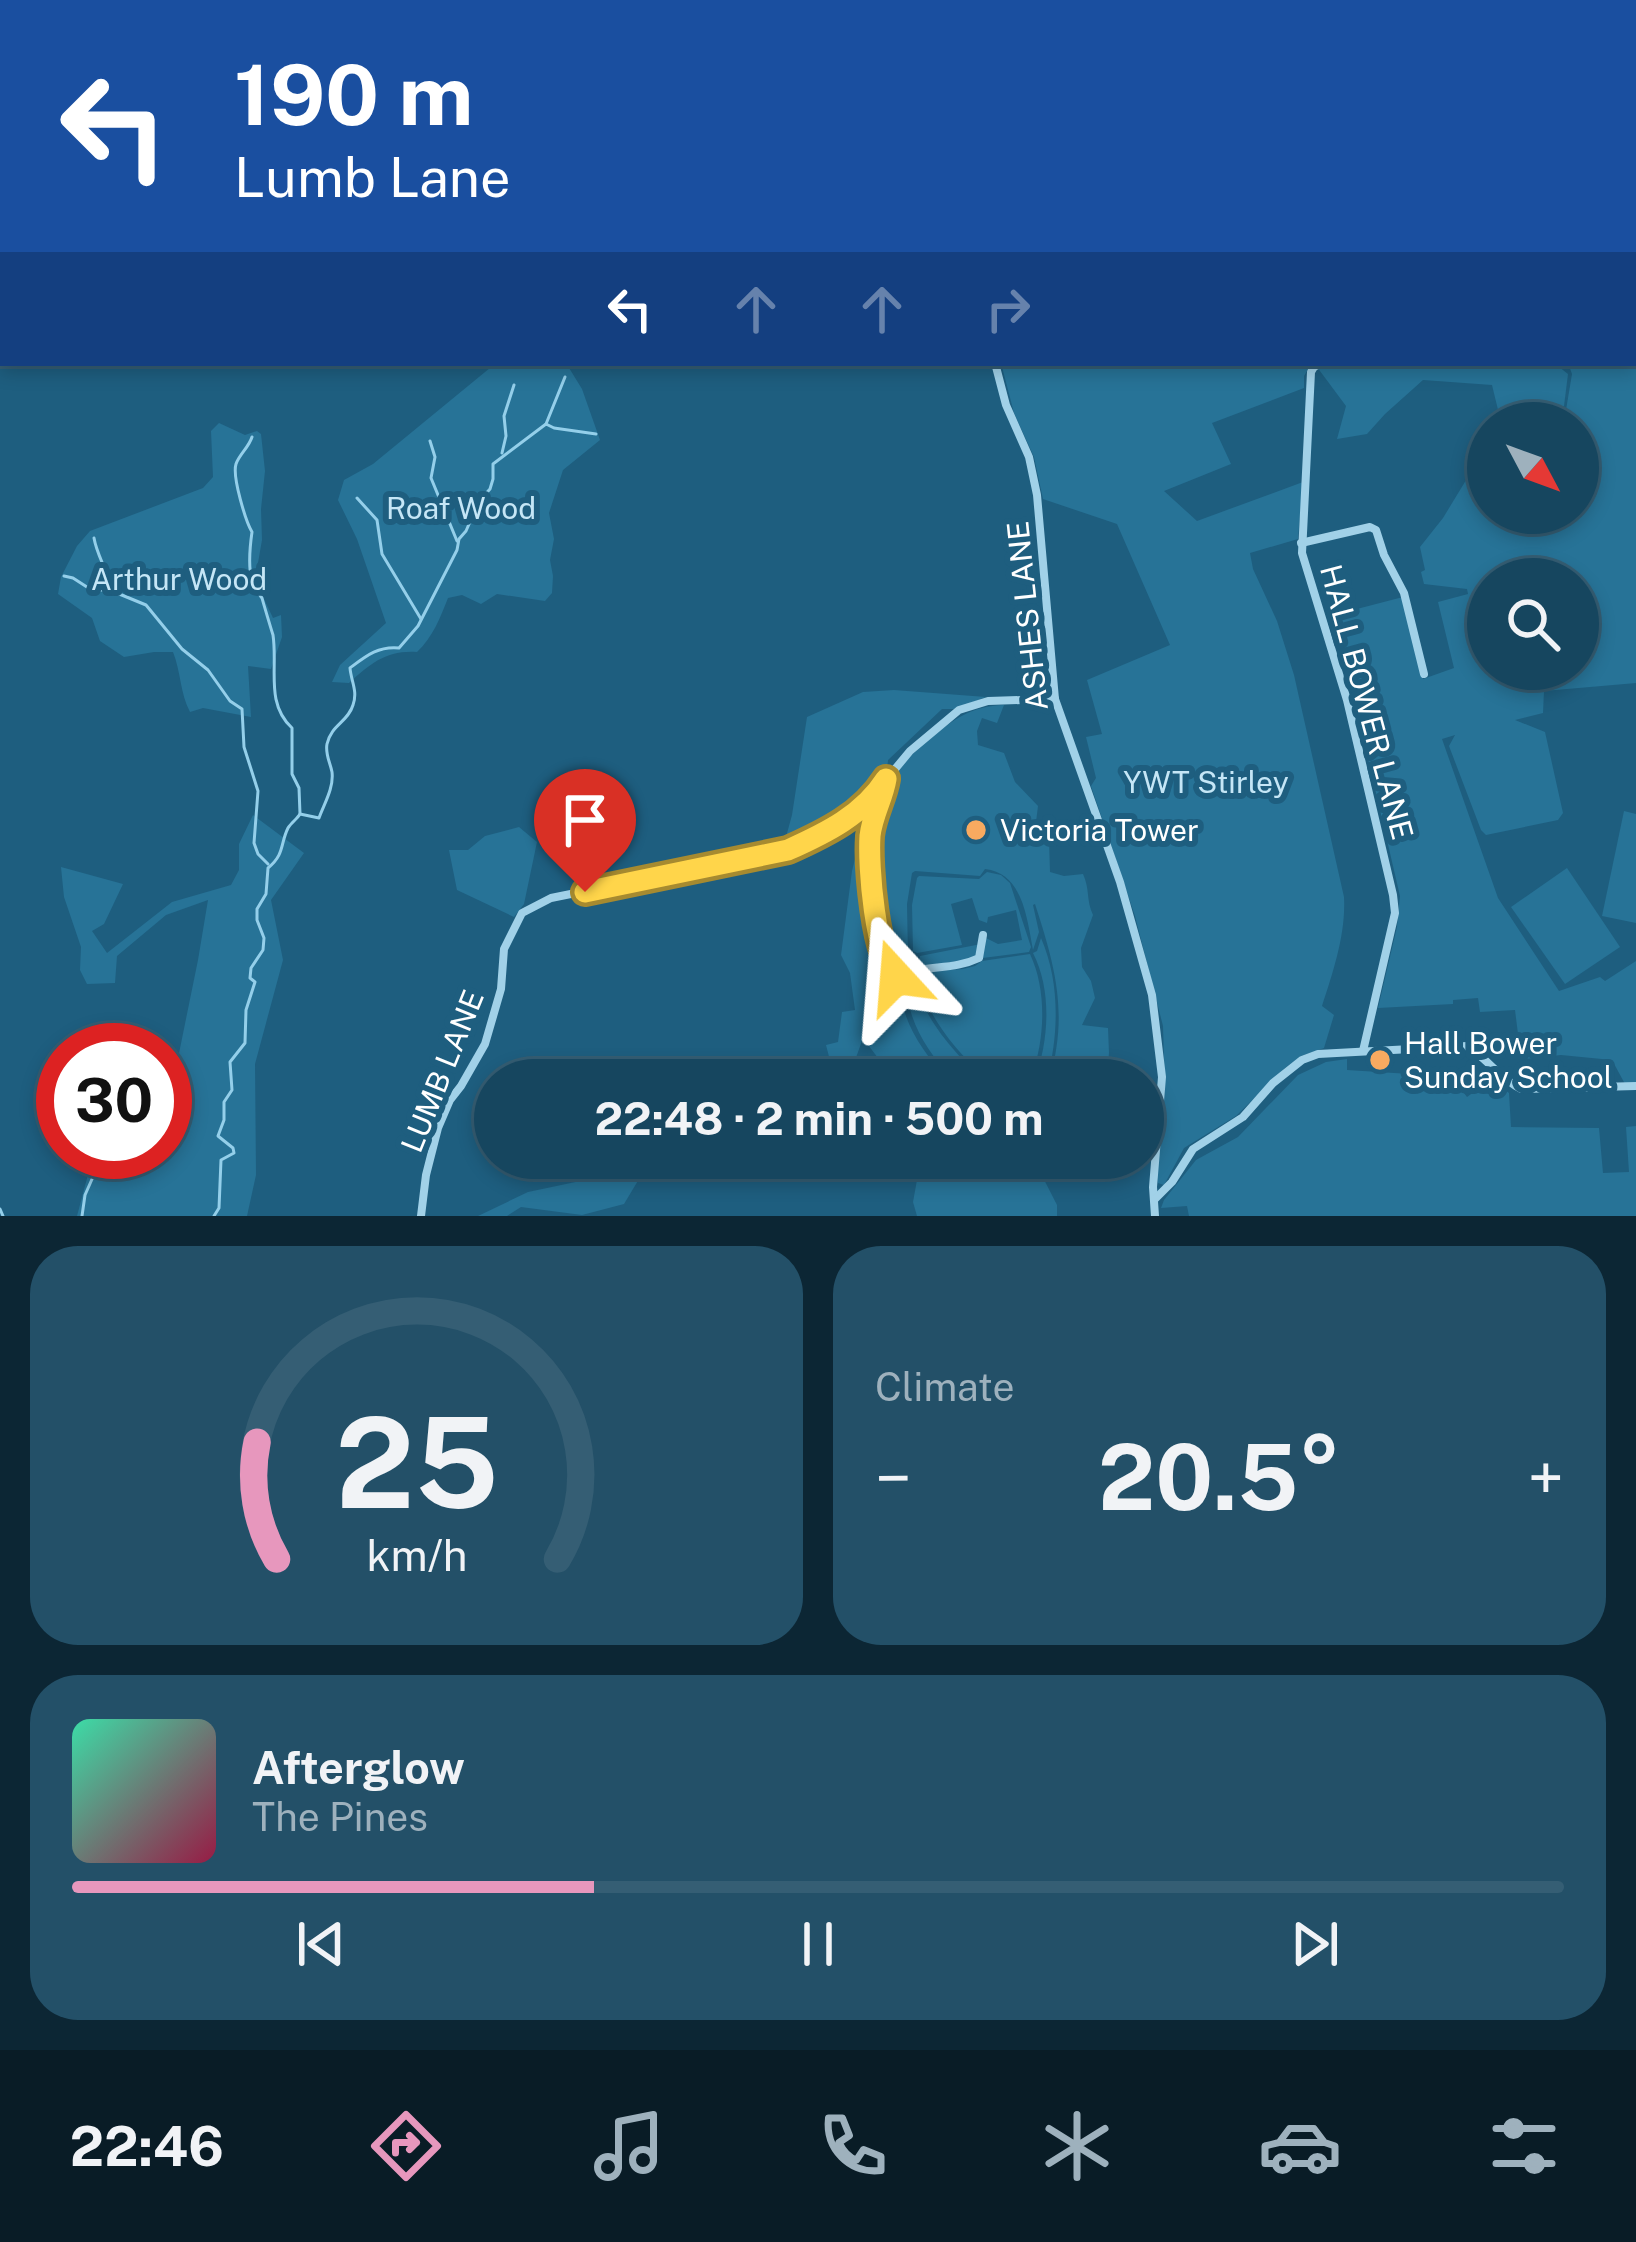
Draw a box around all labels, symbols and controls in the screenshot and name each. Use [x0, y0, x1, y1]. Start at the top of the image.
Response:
text: 190 m [234, 45, 473, 144]
icon: left [36, 48, 192, 204]
text: Lumb Lane [234, 146, 511, 209]
icon: left [597, 276, 663, 342]
icon: ahead [723, 276, 789, 342]
icon: ahead [849, 276, 915, 342]
icon: right [975, 276, 1041, 342]
north arrow [1467, 402, 1599, 534]
map controls [1467, 402, 1599, 690]
park label: Roaf Wood [386, 490, 536, 526]
street label: ASHES LANE [999, 520, 1055, 712]
button: search [1467, 558, 1599, 690]
park label: Arthur Wood [91, 561, 267, 597]
street label: HALL BOWER LANE [1313, 561, 1421, 843]
park label: YWT Stirley [1123, 764, 1289, 800]
pin [534, 769, 636, 892]
icon: arrive [552, 787, 618, 853]
place label: Victoria Tower [1000, 812, 1199, 848]
marker: Victoria Tower [963, 817, 989, 843]
position arrow [833, 914, 959, 1040]
street label: LUMB LANE [393, 985, 491, 1157]
speed limit sign: 30 [36, 1023, 192, 1179]
place label: Hall Bower Sunday School [1404, 1025, 1613, 1095]
marker: Hall Bower Sunday School [1367, 1047, 1393, 1073]
text: 22:48 · 2 min · 500 m [594, 1092, 1044, 1145]
text: Climate [875, 1364, 1015, 1410]
text: 25 [335, 1389, 498, 1536]
text: 20.5° [1098, 1424, 1341, 1530]
text: − [875, 1439, 912, 1517]
text: + [1527, 1439, 1564, 1517]
text: km/h [366, 1529, 467, 1580]
text: Afterglow [252, 1741, 465, 1794]
text: The Pines [252, 1794, 428, 1840]
icon: previous [288, 1911, 354, 1977]
icon: pause [785, 1911, 851, 1977]
icon: next [1282, 1911, 1348, 1977]
icon: directions [364, 2104, 448, 2188]
icon: music [587, 2104, 671, 2188]
icon: phone [811, 2104, 895, 2188]
icon: climate [1035, 2104, 1119, 2188]
icon: car [1258, 2104, 1342, 2188]
icon: filters [1482, 2104, 1566, 2188]
text: 22:46 [70, 2115, 224, 2178]

